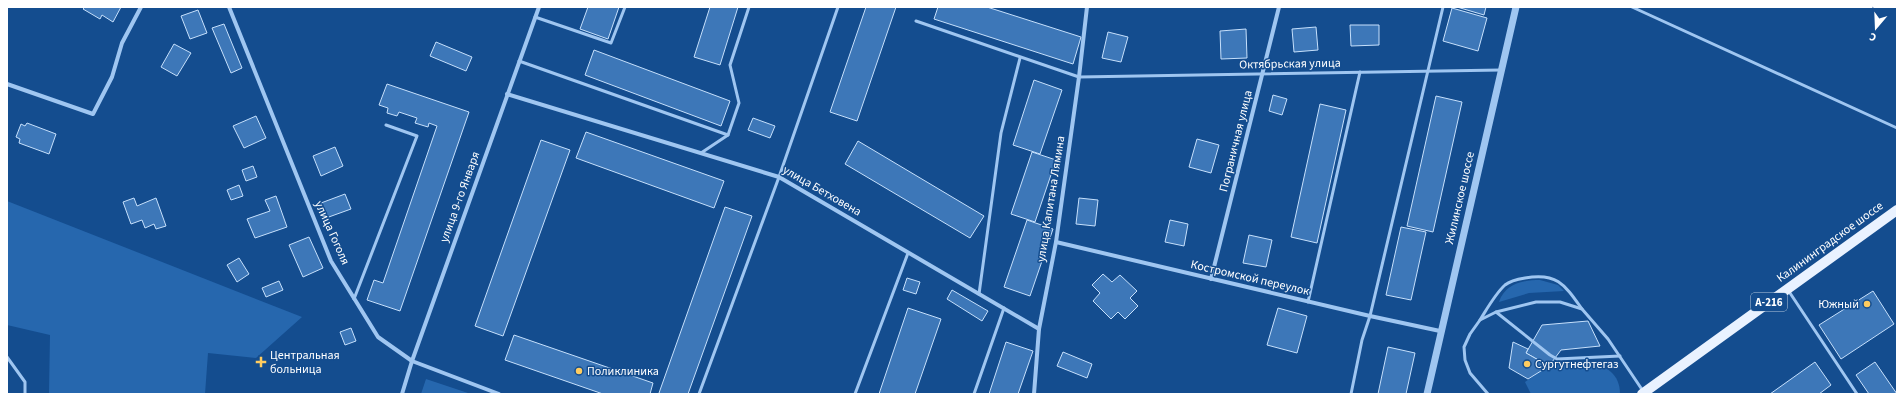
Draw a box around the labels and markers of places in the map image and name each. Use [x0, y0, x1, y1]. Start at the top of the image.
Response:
place label: Южный [1818, 296, 1859, 313]
marker: Южный [1862, 299, 1872, 309]
place label: Центральная больница [270, 347, 340, 378]
marker: Центральная больница [255, 356, 267, 368]
place label: Сургутнефтегаз [1535, 356, 1619, 373]
marker: Сургутнефтегаз [1522, 359, 1532, 369]
place label: Поликлиника [587, 363, 659, 380]
marker: Поликлиника [574, 366, 584, 376]

